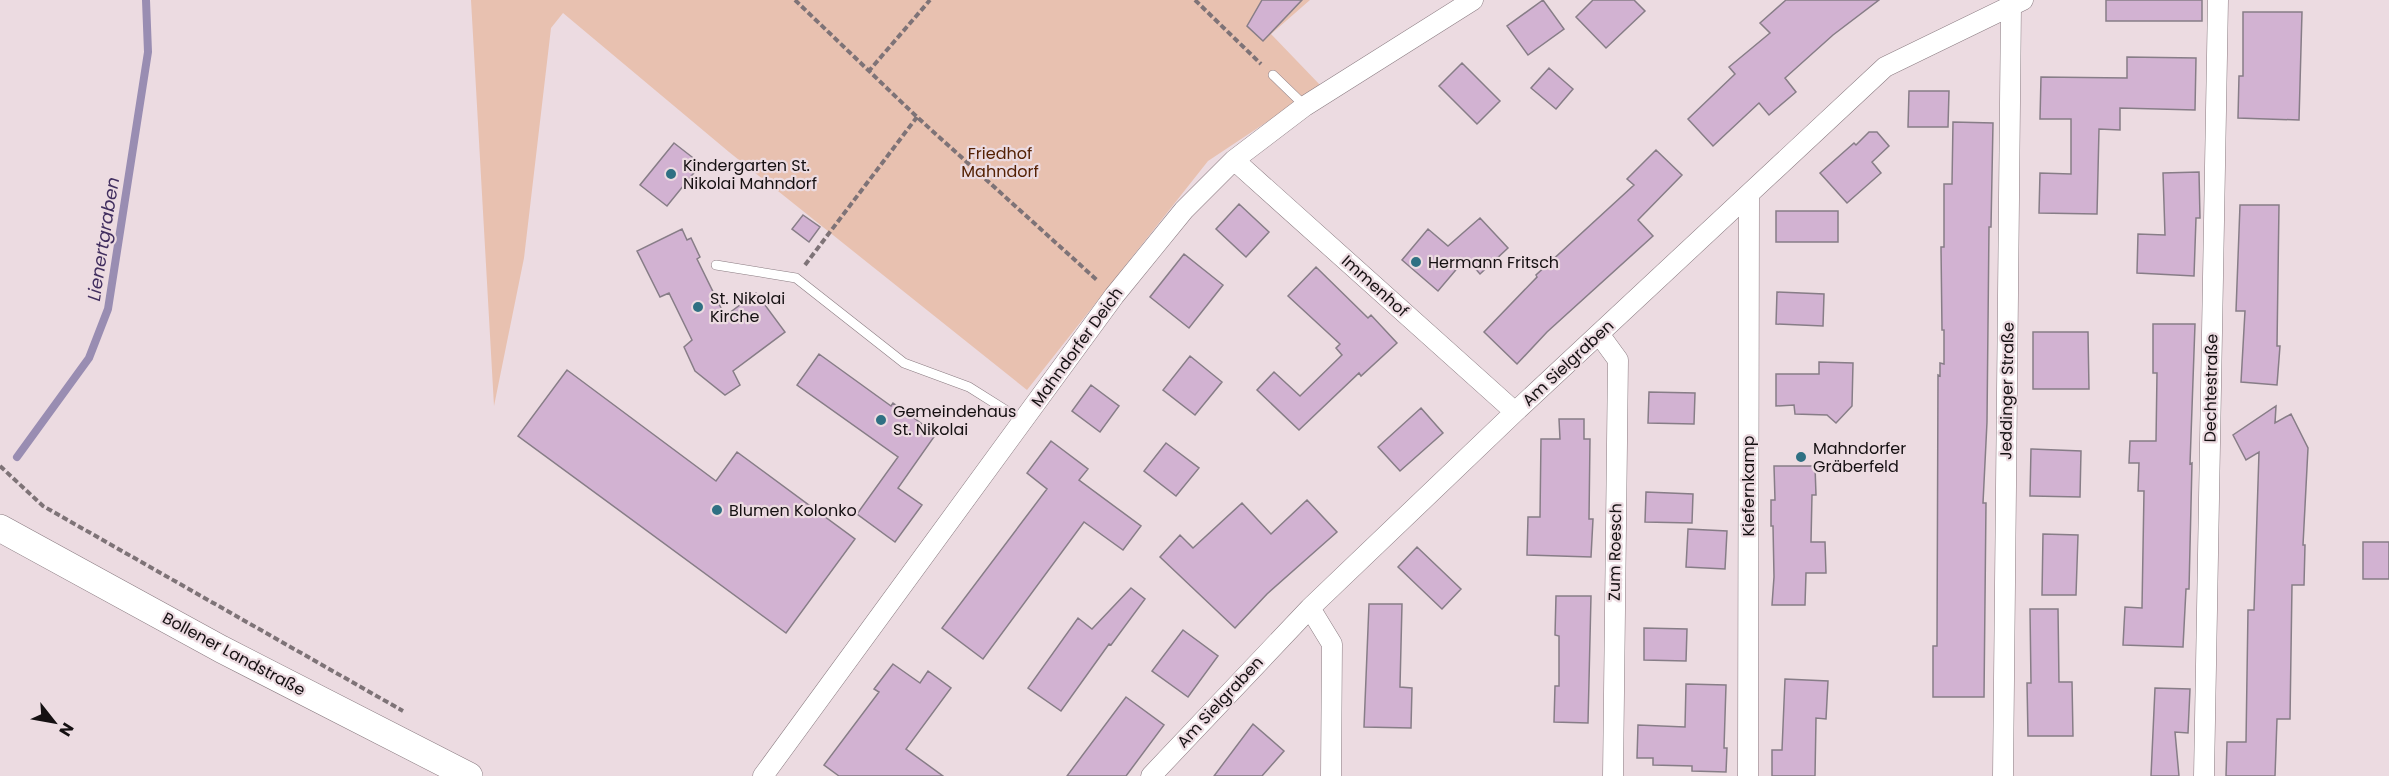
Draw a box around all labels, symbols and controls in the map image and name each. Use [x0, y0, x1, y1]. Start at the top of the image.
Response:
park label: Friedhof Mahndorf [961, 142, 1039, 183]
place label: Kindergarten St. Nikolai Mahndorf [683, 154, 817, 195]
marker: Kindergarten St. Nikolai Mahndorf [664, 167, 678, 181]
water label: Lienertgraben [81, 175, 125, 303]
street label: Immenhof [1337, 250, 1413, 322]
place label: Hermann Fritsch [1428, 251, 1559, 274]
marker: Hermann Fritsch [1409, 255, 1423, 269]
street label: Mahndorfer Deich [1026, 283, 1128, 411]
place label: St. Nikolai Kirche [710, 287, 785, 328]
marker: St. Nikolai Kirche [691, 300, 705, 314]
street label: Am Sielgraben [1517, 315, 1619, 411]
street label: Jeddinger Straße [1994, 322, 2020, 460]
street label: Dechtestraße [2199, 333, 2223, 443]
place label: Gemeindehaus St. Nikolai [893, 400, 1016, 441]
marker: Gemeindehaus St. Nikolai [874, 413, 888, 427]
street label: Kiefernkamp [1737, 435, 1760, 537]
place label: Mahndorfer Gräberfeld [1813, 437, 1906, 478]
marker: Mahndorfer Gräberfeld [1794, 450, 1808, 464]
place label: Blumen Kolonko [729, 499, 857, 522]
marker: Blumen Kolonko [710, 503, 724, 517]
street label: Zum Roesch [1603, 503, 1627, 601]
street label: Bollener Landstraße [158, 607, 310, 701]
street label: Am Sielgraben [1172, 651, 1268, 753]
north arrow [24, 692, 84, 752]
text: N [53, 718, 79, 741]

